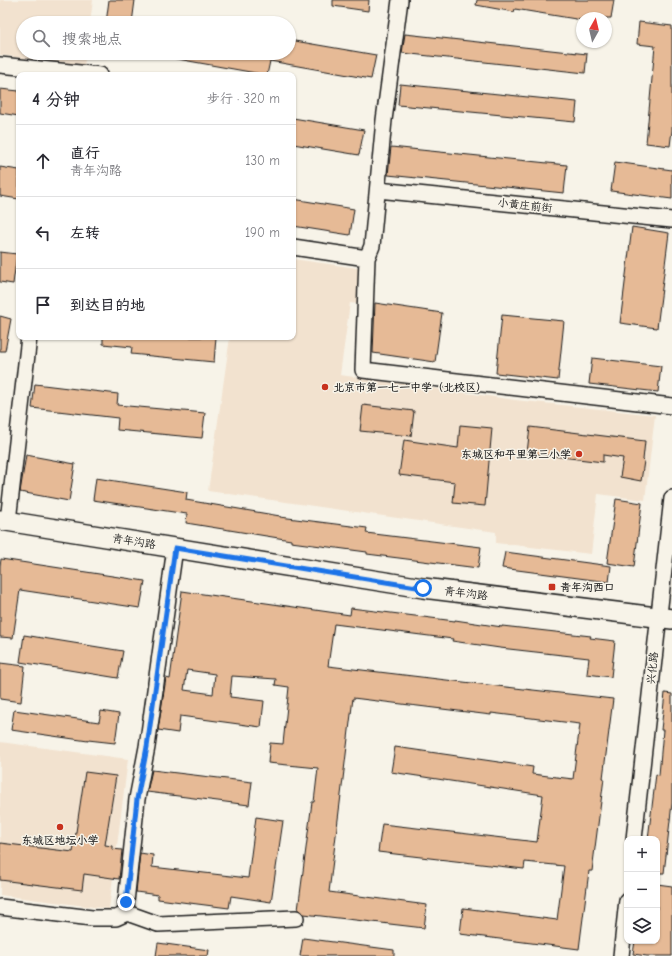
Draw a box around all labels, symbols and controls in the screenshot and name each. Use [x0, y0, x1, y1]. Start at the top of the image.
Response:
north arrow [576, 12, 612, 48]
search box [16, 16, 296, 60]
icon: search [30, 27, 52, 49]
text: 搜索地点 [62, 30, 122, 48]
text: 4 分钟 [32, 90, 80, 109]
text: 步行 · 320 m [207, 91, 280, 106]
text: 直行 [70, 144, 100, 162]
icon: ahead [32, 150, 54, 172]
text: 130 m [245, 153, 280, 168]
text: 青年沟路 [70, 163, 122, 178]
street label: 小黄庄前街 [497, 196, 554, 215]
icon: left [32, 222, 54, 244]
text: 左转 [70, 224, 100, 242]
text: 190 m [245, 225, 280, 240]
icon: arrive [32, 294, 54, 316]
text: 到达目的地 [70, 296, 145, 314]
place label: 北京市第一七一中学（北校区） [333, 381, 487, 394]
marker: 北京市第一七一中学（北校区） [320, 382, 330, 392]
place label: 东城区和平里第三小学 [461, 448, 571, 461]
marker: 东城区和平里第三小学 [574, 449, 584, 459]
street label: 青年沟路 [111, 532, 157, 551]
route start [414, 579, 432, 597]
place label: 青年沟西口 [560, 581, 615, 594]
marker: 青年沟西口 [547, 582, 557, 592]
street label: 青年沟路 [443, 584, 489, 603]
street label: 兴化路 [644, 651, 661, 685]
marker: 东城区地坛小学 [55, 822, 65, 832]
place label: 东城区地坛小学 [22, 834, 99, 847]
map controls [624, 836, 660, 944]
button: + [624, 836, 660, 872]
button: − [624, 872, 660, 908]
route end [117, 893, 135, 911]
button: layers [624, 908, 660, 944]

